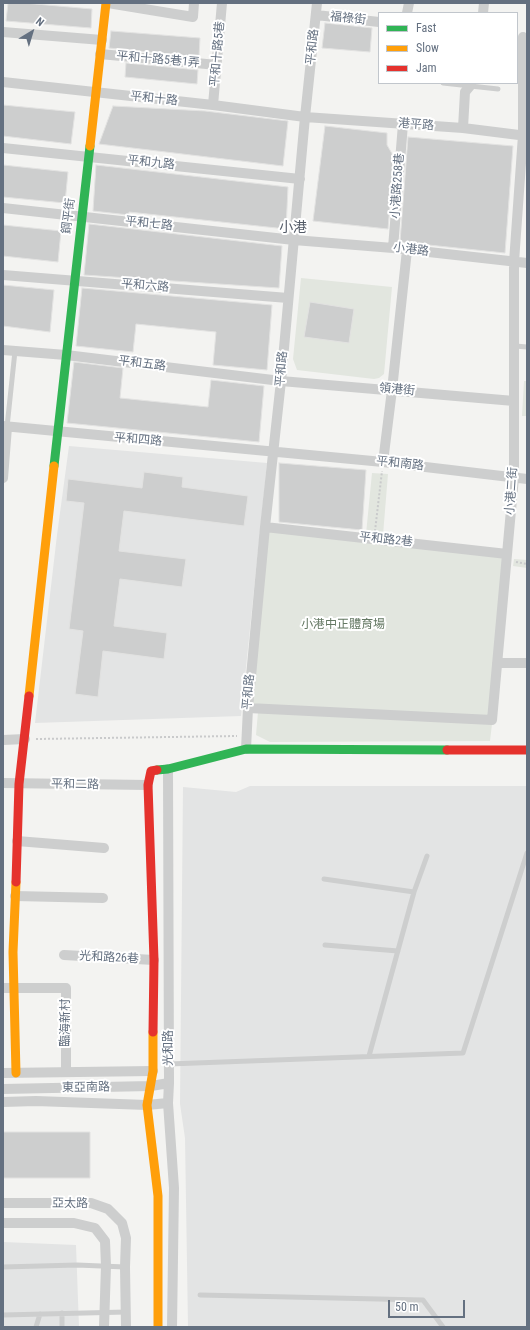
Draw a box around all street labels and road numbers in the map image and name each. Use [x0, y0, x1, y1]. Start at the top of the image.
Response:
street label: 福祿街 [329, 10, 367, 28]
street label: 平和十路5巷 [208, 21, 228, 87]
street label: 平和路 [304, 28, 322, 66]
street label: 平和十路5巷1弄 [116, 49, 200, 71]
street label: 平和十路 [129, 89, 179, 109]
street label: 港平路 [398, 117, 434, 133]
street label: 平和九路 [126, 153, 176, 173]
street label: 小港路258巷 [389, 153, 407, 219]
street label: 鋼平街 [60, 197, 78, 235]
street label: 平和七路 [124, 214, 174, 234]
street label: 小港路 [392, 241, 430, 259]
street label: 平和六路 [120, 277, 170, 295]
street label: 平和路 [273, 350, 291, 388]
street label: 平和五路 [117, 354, 167, 374]
street label: 領港街 [378, 381, 416, 399]
street label: 平和四路 [113, 431, 163, 449]
street label: 平和南路 [375, 454, 425, 474]
street label: 小港二街 [503, 467, 521, 515]
street label: 平和路2巷 [358, 530, 414, 550]
street label: 平和路 [240, 673, 258, 711]
street label: 平和二路 [51, 777, 99, 793]
street label: 光和路26巷 [79, 949, 139, 967]
street label: 臨海新村 [59, 999, 73, 1047]
street label: 光和路 [162, 1030, 176, 1066]
street label: 東亞南路 [62, 1080, 110, 1096]
street label: 亞太路 [52, 1196, 88, 1212]

